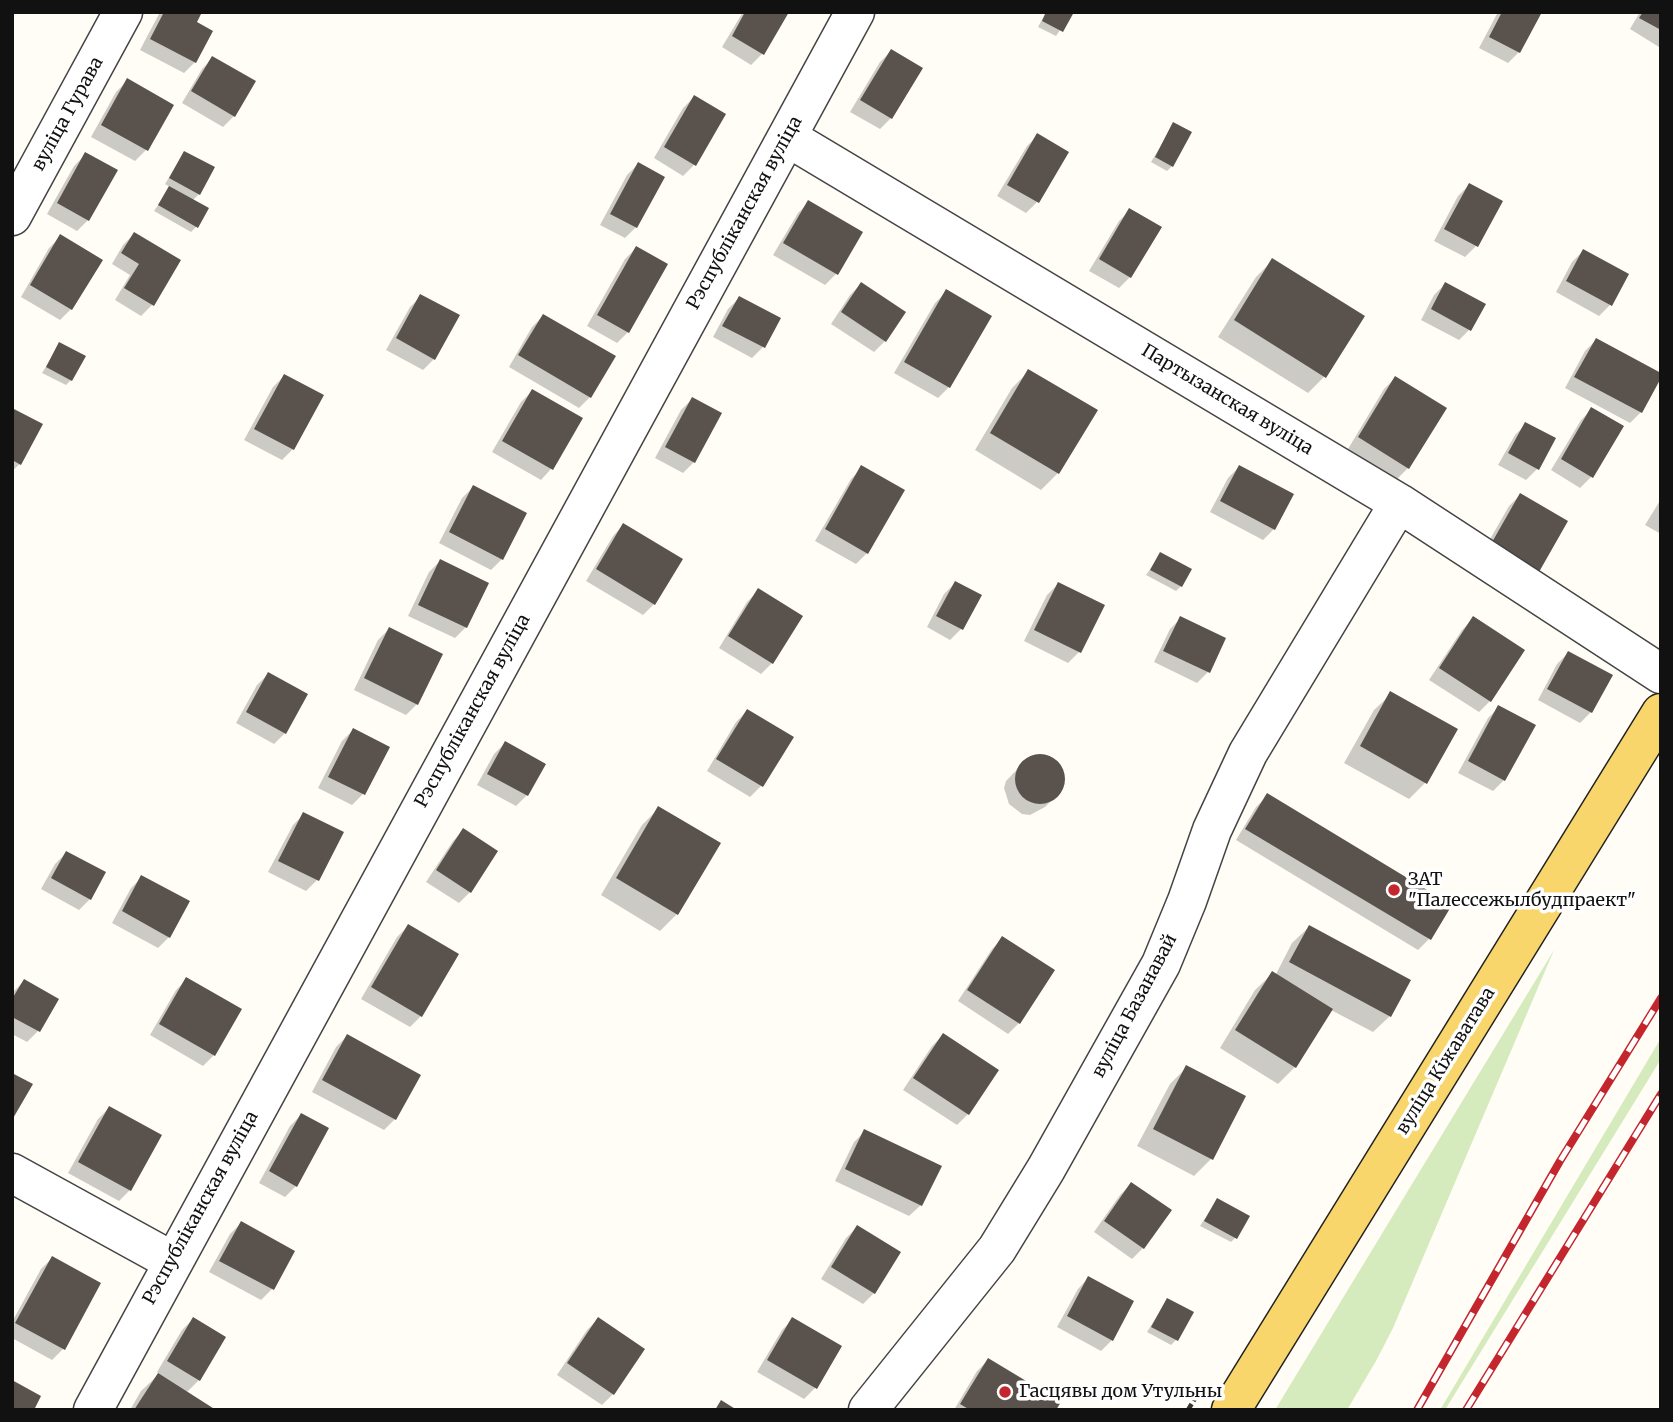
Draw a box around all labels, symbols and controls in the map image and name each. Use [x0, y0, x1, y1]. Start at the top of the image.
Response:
street label: вуліца Гурава [28, 53, 108, 175]
street label: Рэспубліканская вуліца [683, 113, 807, 313]
street label: Партызанская вуліца [1137, 340, 1317, 460]
street label: Рэспубліканская вуліца [411, 611, 535, 811]
place label: ЗАТ "Палессежылбудпраект" [1408, 869, 1636, 912]
marker: ЗАТ "Палессежылбудпраект" [1386, 882, 1402, 898]
street label: вуліца Базанавай [1088, 931, 1182, 1081]
street label: вуліца Кіжаватава [1392, 984, 1500, 1138]
street label: Рэспубліканская вуліца [139, 1108, 263, 1308]
place label: Гасцявы дом Утульны [1019, 1381, 1222, 1403]
marker: Гасцявы дом Утульны [997, 1384, 1013, 1400]

